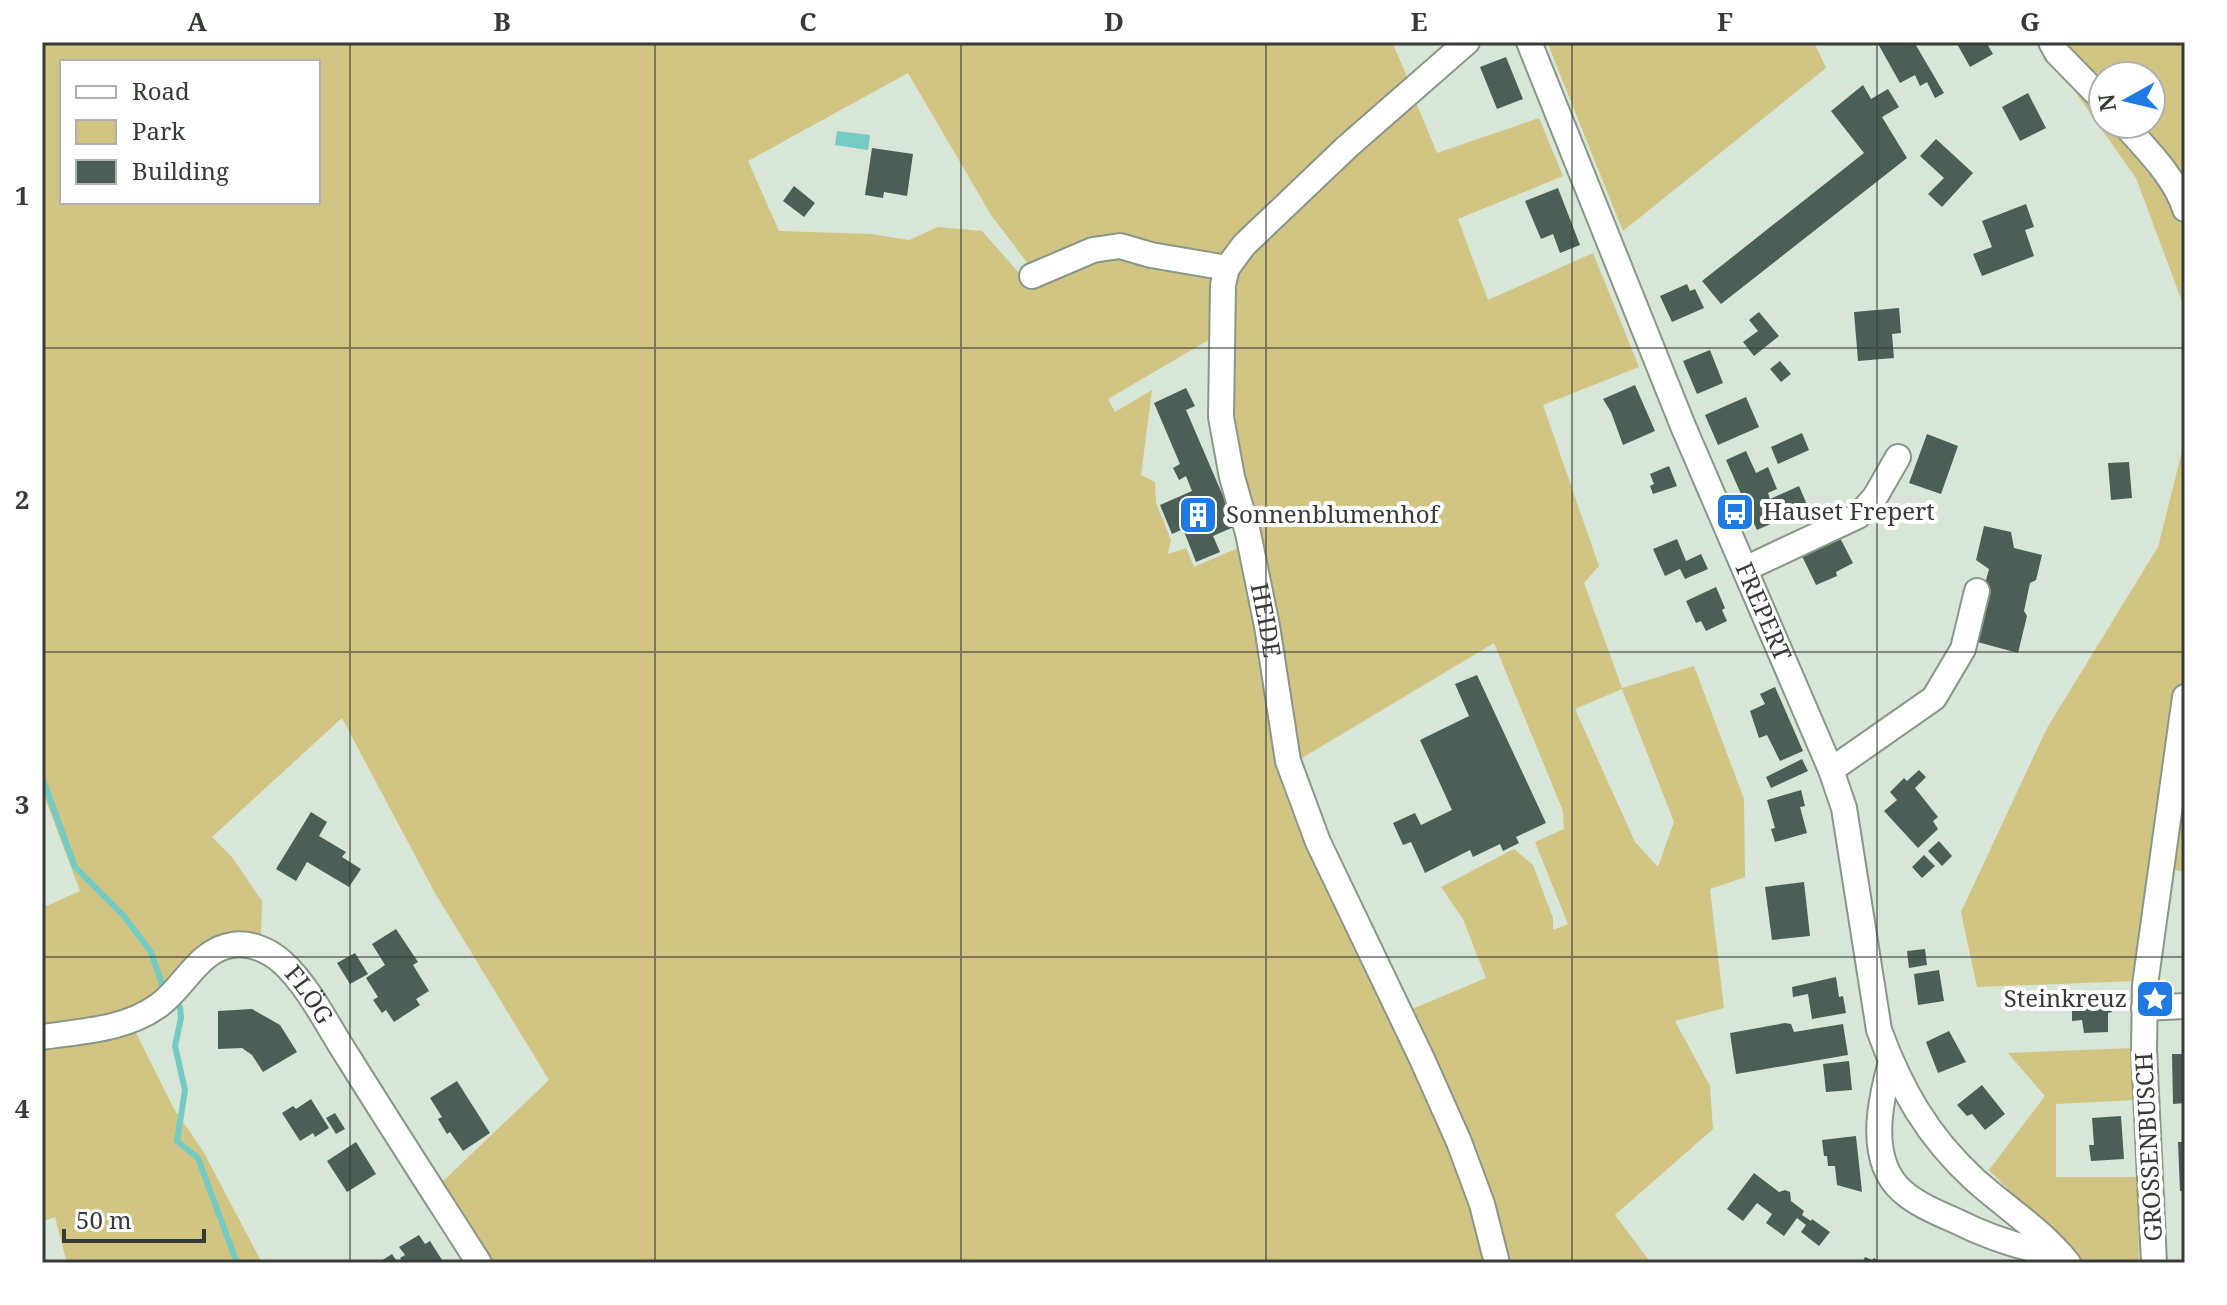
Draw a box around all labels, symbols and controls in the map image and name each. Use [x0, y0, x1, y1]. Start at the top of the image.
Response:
text: A [187, 3, 207, 39]
text: B [493, 3, 511, 39]
text: C [799, 3, 817, 39]
text: D [1104, 3, 1124, 39]
text: E [1411, 3, 1428, 39]
text: F [1717, 3, 1733, 39]
text: G [2020, 3, 2040, 39]
legend [60, 60, 320, 204]
north arrow [2087, 60, 2167, 140]
text: Road [132, 74, 190, 107]
text: N [2090, 92, 2122, 114]
text: Park [132, 114, 186, 147]
text: Building [132, 154, 229, 187]
text: 1 [15, 177, 29, 213]
text: 2 [15, 481, 29, 517]
bus stop icon: Hauset Frepert [1714, 491, 1756, 533]
building icon: Sonnenblumenhof [1177, 494, 1219, 536]
place label: Hauset Frepert [1763, 494, 1935, 527]
place label: Sonnenblumenhof [1226, 497, 1441, 530]
street label: FREPERT [1729, 557, 1800, 666]
street label: HEIDE [1244, 580, 1290, 660]
text: 3 [15, 786, 29, 822]
street label: FLÖG [278, 957, 342, 1029]
place icon: Steinkreuz [2134, 978, 2176, 1020]
place label: Steinkreuz [2004, 981, 2127, 1014]
street label: GROSSENBUSCH [2126, 1052, 2169, 1242]
text: 4 [15, 1090, 30, 1126]
scale bar [64, 1193, 204, 1243]
text: 50 m [76, 1203, 132, 1236]

